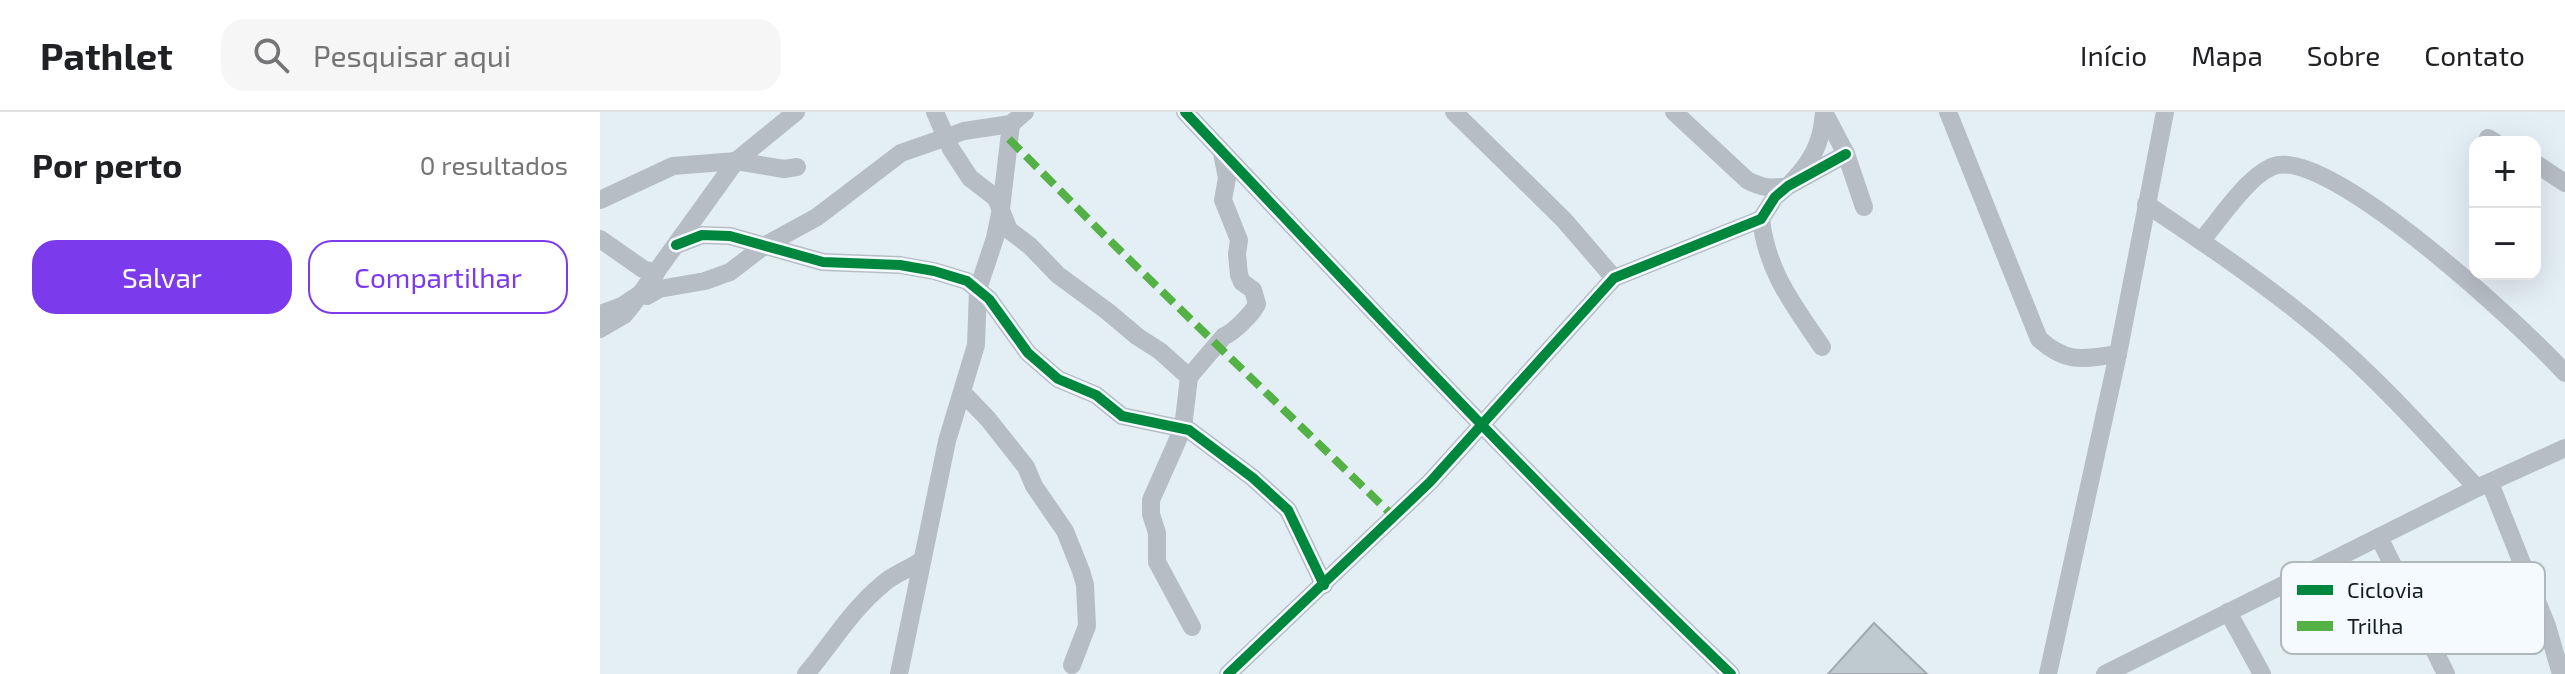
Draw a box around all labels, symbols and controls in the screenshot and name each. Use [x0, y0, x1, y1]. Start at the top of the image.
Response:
search box [221, 19, 781, 91]
text: Pathlet [40, 32, 173, 78]
icon: search [249, 33, 293, 77]
text: Pesquisar aqui [313, 37, 511, 73]
text: Início [2080, 38, 2147, 72]
text: Mapa [2191, 38, 2263, 72]
text: Sobre [2307, 38, 2380, 72]
text: Contato [2424, 38, 2525, 72]
map controls [2469, 136, 2541, 280]
button: + [2469, 136, 2541, 208]
text: Por perto [32, 144, 182, 185]
text: 0 resultados [420, 149, 568, 180]
button: − [2469, 208, 2541, 280]
button: Salvar [32, 240, 292, 314]
button: Compartilhar [308, 240, 568, 314]
legend [2281, 562, 2545, 654]
text: Ciclovia [2347, 576, 2424, 602]
text: Trilha [2347, 612, 2403, 638]

